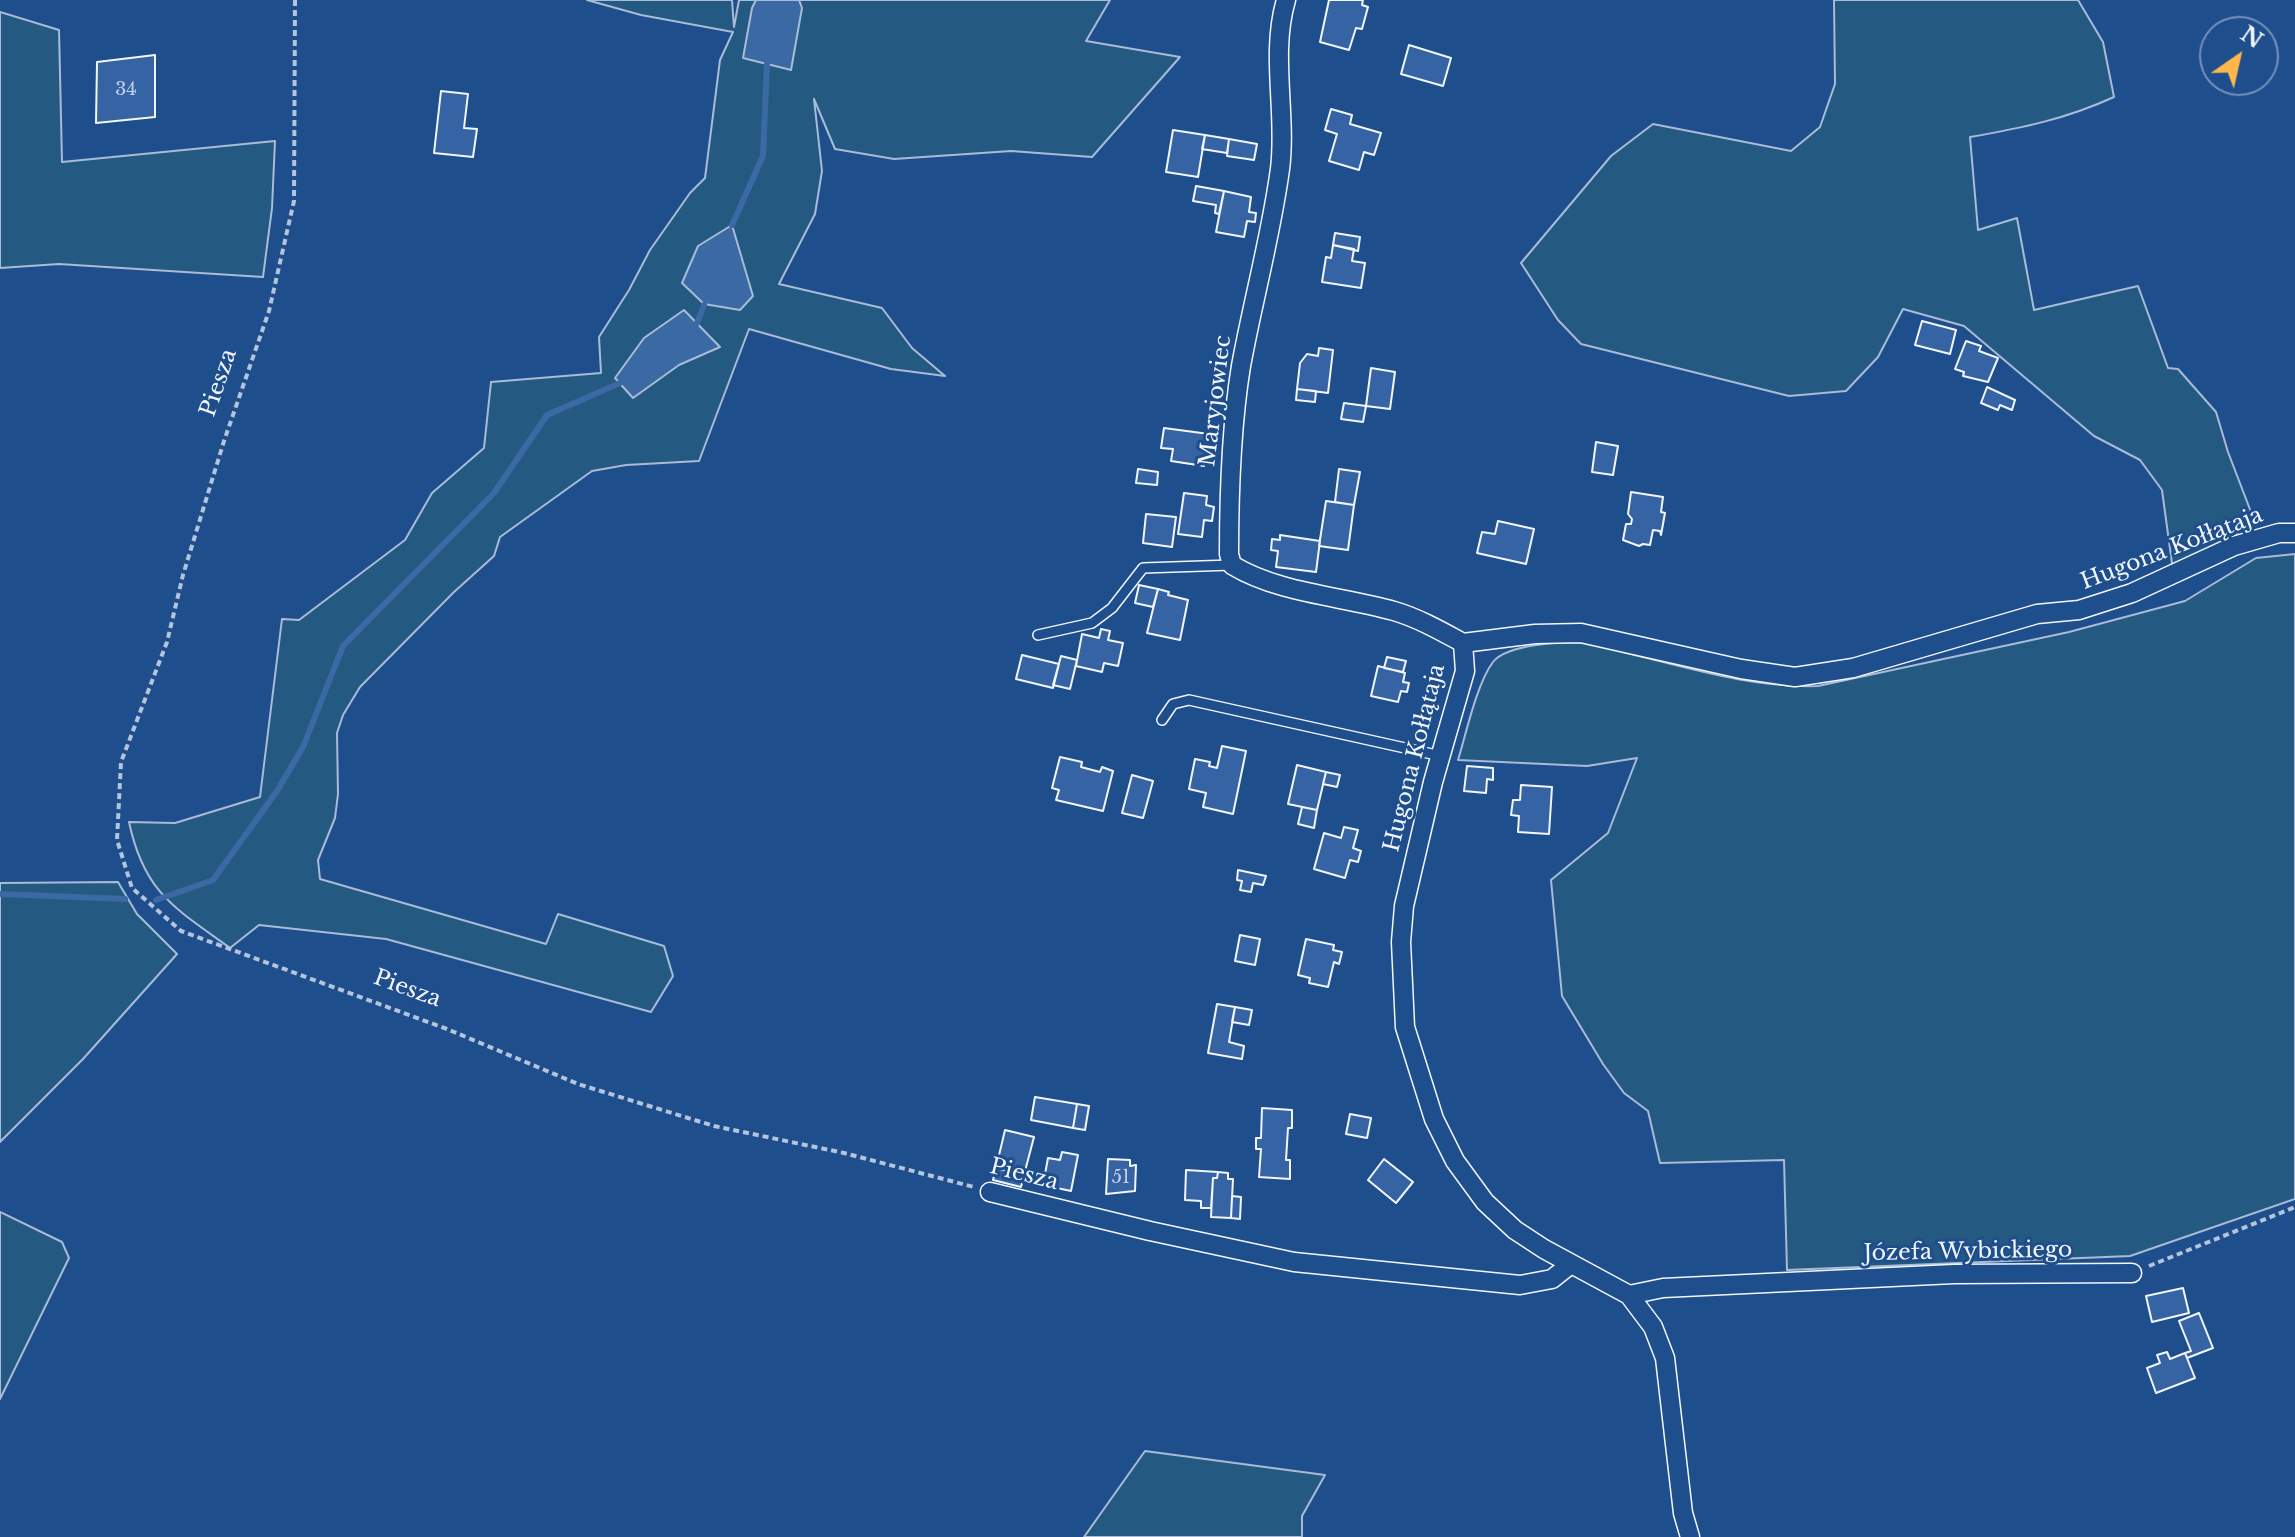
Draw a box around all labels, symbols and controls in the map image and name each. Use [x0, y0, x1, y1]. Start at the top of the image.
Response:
north arrow [2199, 16, 2279, 96]
text: N [2235, 20, 2268, 54]
house number: 34 [115, 79, 137, 101]
street label: Maryjowiec [1195, 334, 1237, 468]
street label: Piesza [195, 346, 243, 420]
street label: Hugona Kołłątaja [2077, 502, 2267, 596]
street label: Hugona Kołłątaja [1379, 661, 1451, 855]
street label: Piesza [370, 965, 444, 1013]
street label: Piesza [987, 1154, 1061, 1196]
house number: 51 [1112, 1167, 1130, 1189]
street label: Józefa Wybickiego [1863, 1237, 2073, 1267]

